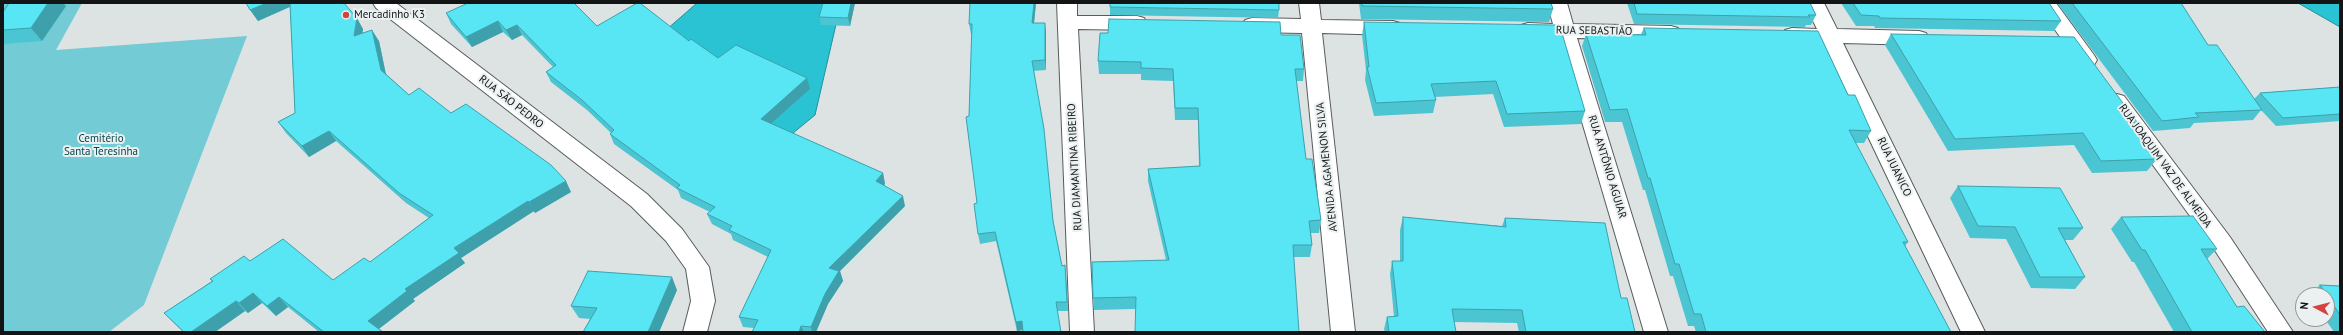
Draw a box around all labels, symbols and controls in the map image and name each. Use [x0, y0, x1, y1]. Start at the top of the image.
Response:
place label: Mercadinho K3 [354, 8, 425, 22]
marker: Mercadinho K3 [341, 10, 351, 20]
street label: RUA SEBASTIÃO [1556, 24, 1632, 38]
street label: RUA SÃO PEDRO [476, 73, 546, 131]
street label: AVENIDA AGAMENON SILVA [1314, 102, 1340, 232]
street label: RUA JOAQUIM VAZ DE ALMEIDA [2116, 102, 2214, 230]
street label: RUA DIAMANTINA RIBEIRO [1065, 103, 1085, 231]
street label: RUA ANTÔNIO AGUIAR [1585, 114, 1629, 220]
park label: Cemitério Santa Teresinha [64, 132, 138, 158]
street label: RUA JUANICO [1874, 135, 1914, 199]
north arrow [2295, 287, 2335, 327]
text: N [2297, 301, 2311, 310]

